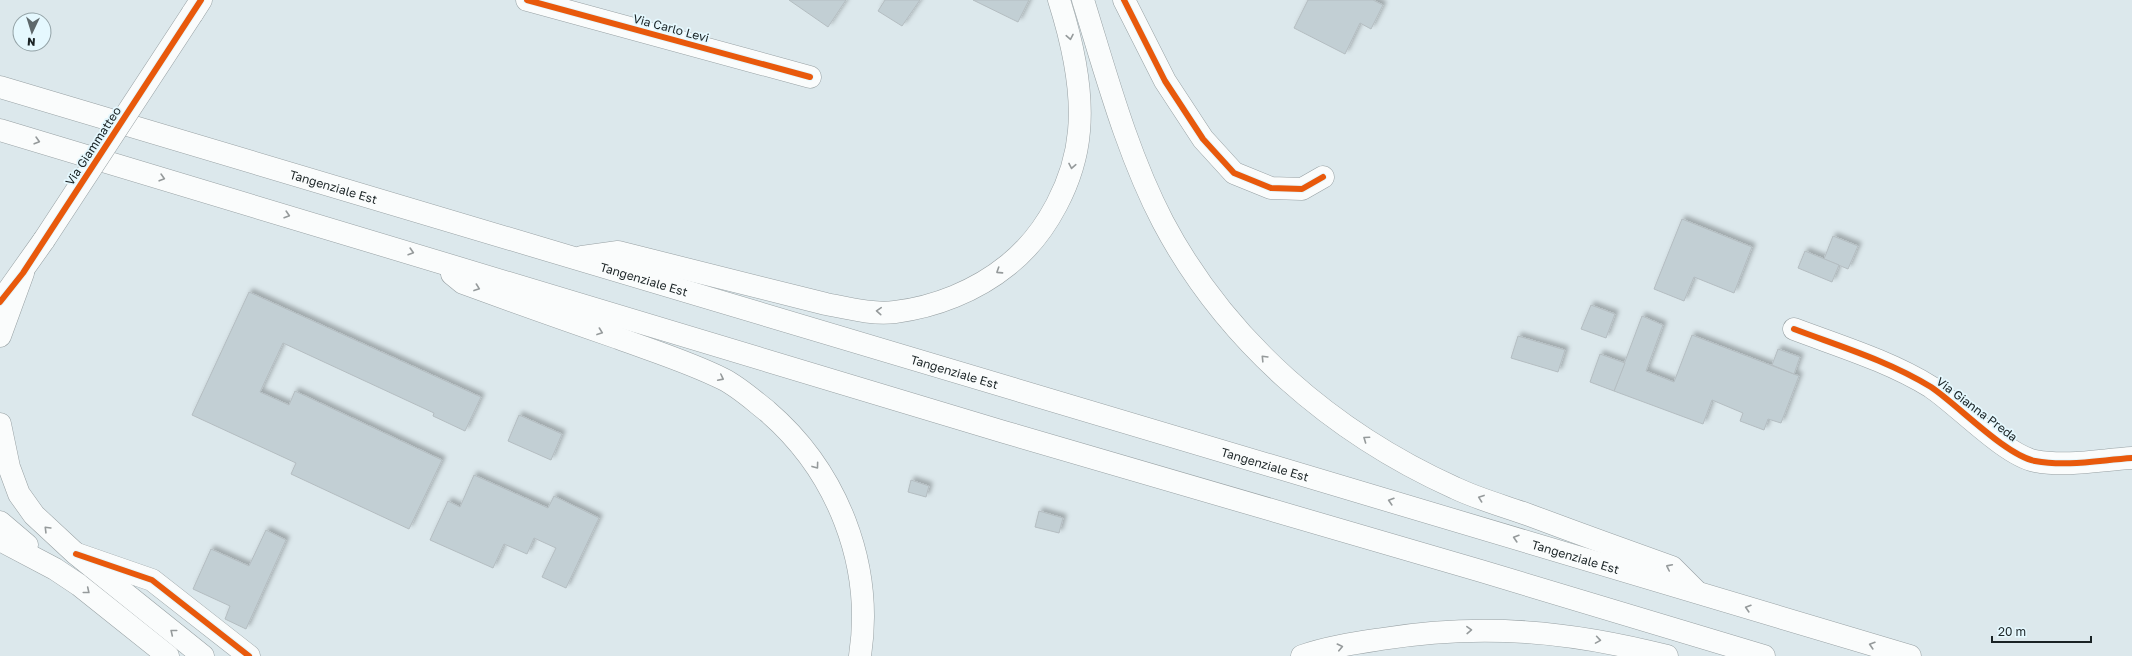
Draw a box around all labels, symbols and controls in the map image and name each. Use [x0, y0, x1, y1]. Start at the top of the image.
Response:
street label: Via Carlo Levi [631, 11, 711, 45]
north arrow [12, 12, 52, 52]
one-way arrow [1065, 34, 1074, 41]
text: N [27, 36, 36, 49]
street label: Via Giammatteo [62, 104, 124, 188]
one-way arrow [34, 136, 41, 145]
one-way arrow [1069, 163, 1077, 169]
street label: Tangenziale Est [288, 166, 379, 207]
one-way arrow [158, 173, 165, 182]
one-way arrow [283, 210, 290, 219]
one-way arrow [407, 247, 414, 256]
street label: Tangenziale Est [598, 259, 690, 299]
one-way arrow [996, 266, 1003, 274]
one-way arrow [474, 284, 481, 292]
one-way arrow [875, 307, 882, 316]
one-way arrow [596, 327, 603, 335]
street label: Tangenziale Est [909, 351, 1000, 392]
one-way arrow [1261, 355, 1269, 363]
one-way arrow [717, 374, 724, 381]
street label: Via Gianna Preda [1934, 374, 2020, 444]
one-way arrow [1363, 436, 1370, 444]
street label: Tangenziale Est [1219, 444, 1311, 484]
one-way arrow [811, 461, 818, 468]
one-way arrow [1477, 494, 1484, 503]
one-way arrow [1388, 497, 1395, 506]
one-way arrow [44, 526, 52, 534]
one-way arrow [1513, 534, 1520, 543]
street label: Tangenziale Est [1530, 536, 1621, 577]
one-way arrow [1665, 564, 1673, 572]
one-way arrow [82, 587, 90, 594]
one-way arrow [1745, 604, 1752, 613]
scale bar [1992, 618, 2091, 644]
text: 20 m [1998, 624, 2026, 639]
one-way arrow [1466, 626, 1472, 634]
one-way arrow [170, 629, 177, 636]
one-way arrow [1595, 636, 1601, 644]
one-way arrow [1869, 641, 1876, 650]
one-way arrow [1337, 643, 1343, 651]

